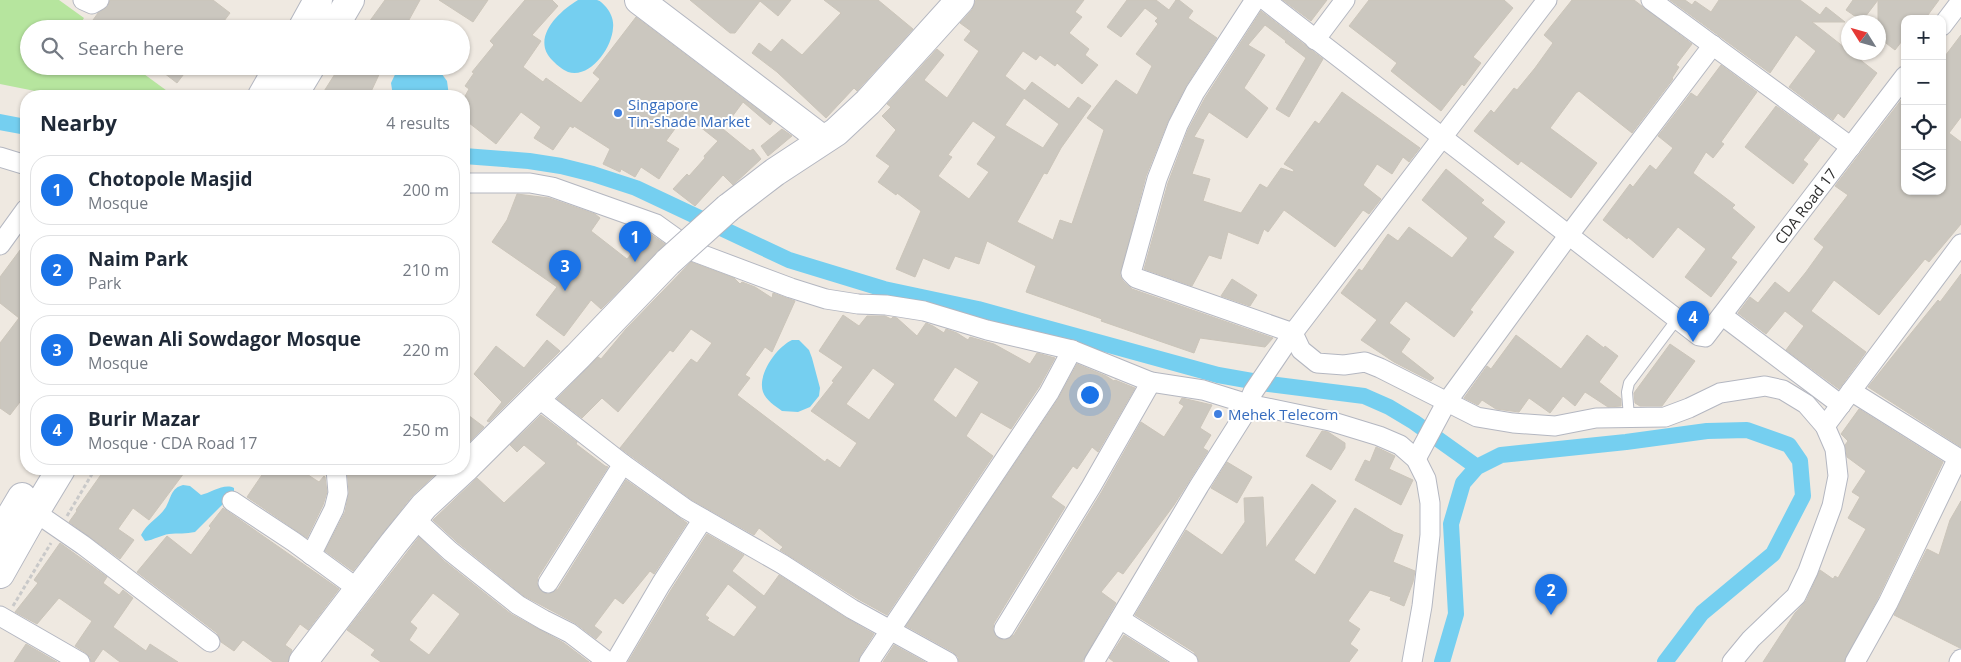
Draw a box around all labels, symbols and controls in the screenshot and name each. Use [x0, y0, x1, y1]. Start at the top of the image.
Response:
north arrow [1841, 15, 1886, 60]
map controls [1901, 15, 1946, 195]
button: + [1901, 15, 1946, 60]
search box [20, 20, 470, 75]
icon: search [38, 34, 66, 62]
text: Search here [78, 35, 184, 61]
button: − [1901, 60, 1946, 105]
place label: Singapore Tin-shade Market [628, 94, 750, 131]
button: locate [1901, 105, 1946, 150]
marker: Singapore Tin-shade Market [612, 107, 624, 119]
text: Nearby [40, 109, 117, 137]
text: 4 results [386, 112, 450, 134]
button: layers [1901, 150, 1946, 195]
street label: CDA Road 17 [1770, 164, 1841, 248]
text: Chotopole Masjid [88, 166, 253, 192]
text: 1 [52, 179, 62, 201]
text: 200 m [403, 179, 449, 201]
text: Mosque [88, 192, 148, 214]
pin: 1 [619, 221, 651, 262]
text: Naim Park [88, 246, 188, 272]
pin: 3 [549, 250, 581, 291]
text: 2 [52, 259, 62, 281]
text: 210 m [403, 259, 449, 281]
text: Park [88, 272, 121, 294]
pin: 4 [1677, 301, 1709, 342]
text: Dewan Ali Sowdagor Mosque [88, 326, 361, 352]
text: 3 [52, 339, 62, 361]
text: 220 m [403, 339, 449, 361]
text: Mosque [88, 352, 148, 374]
your location [1077, 382, 1103, 408]
place label: Mehek Telecom [1228, 404, 1338, 424]
text: Burir Mazar [88, 406, 200, 432]
marker: Mehek Telecom [1212, 408, 1224, 420]
text: 4 [52, 419, 62, 441]
text: 250 m [403, 419, 449, 441]
text: Mosque · CDA Road 17 [88, 432, 257, 454]
pin: 2 [1535, 574, 1567, 615]

